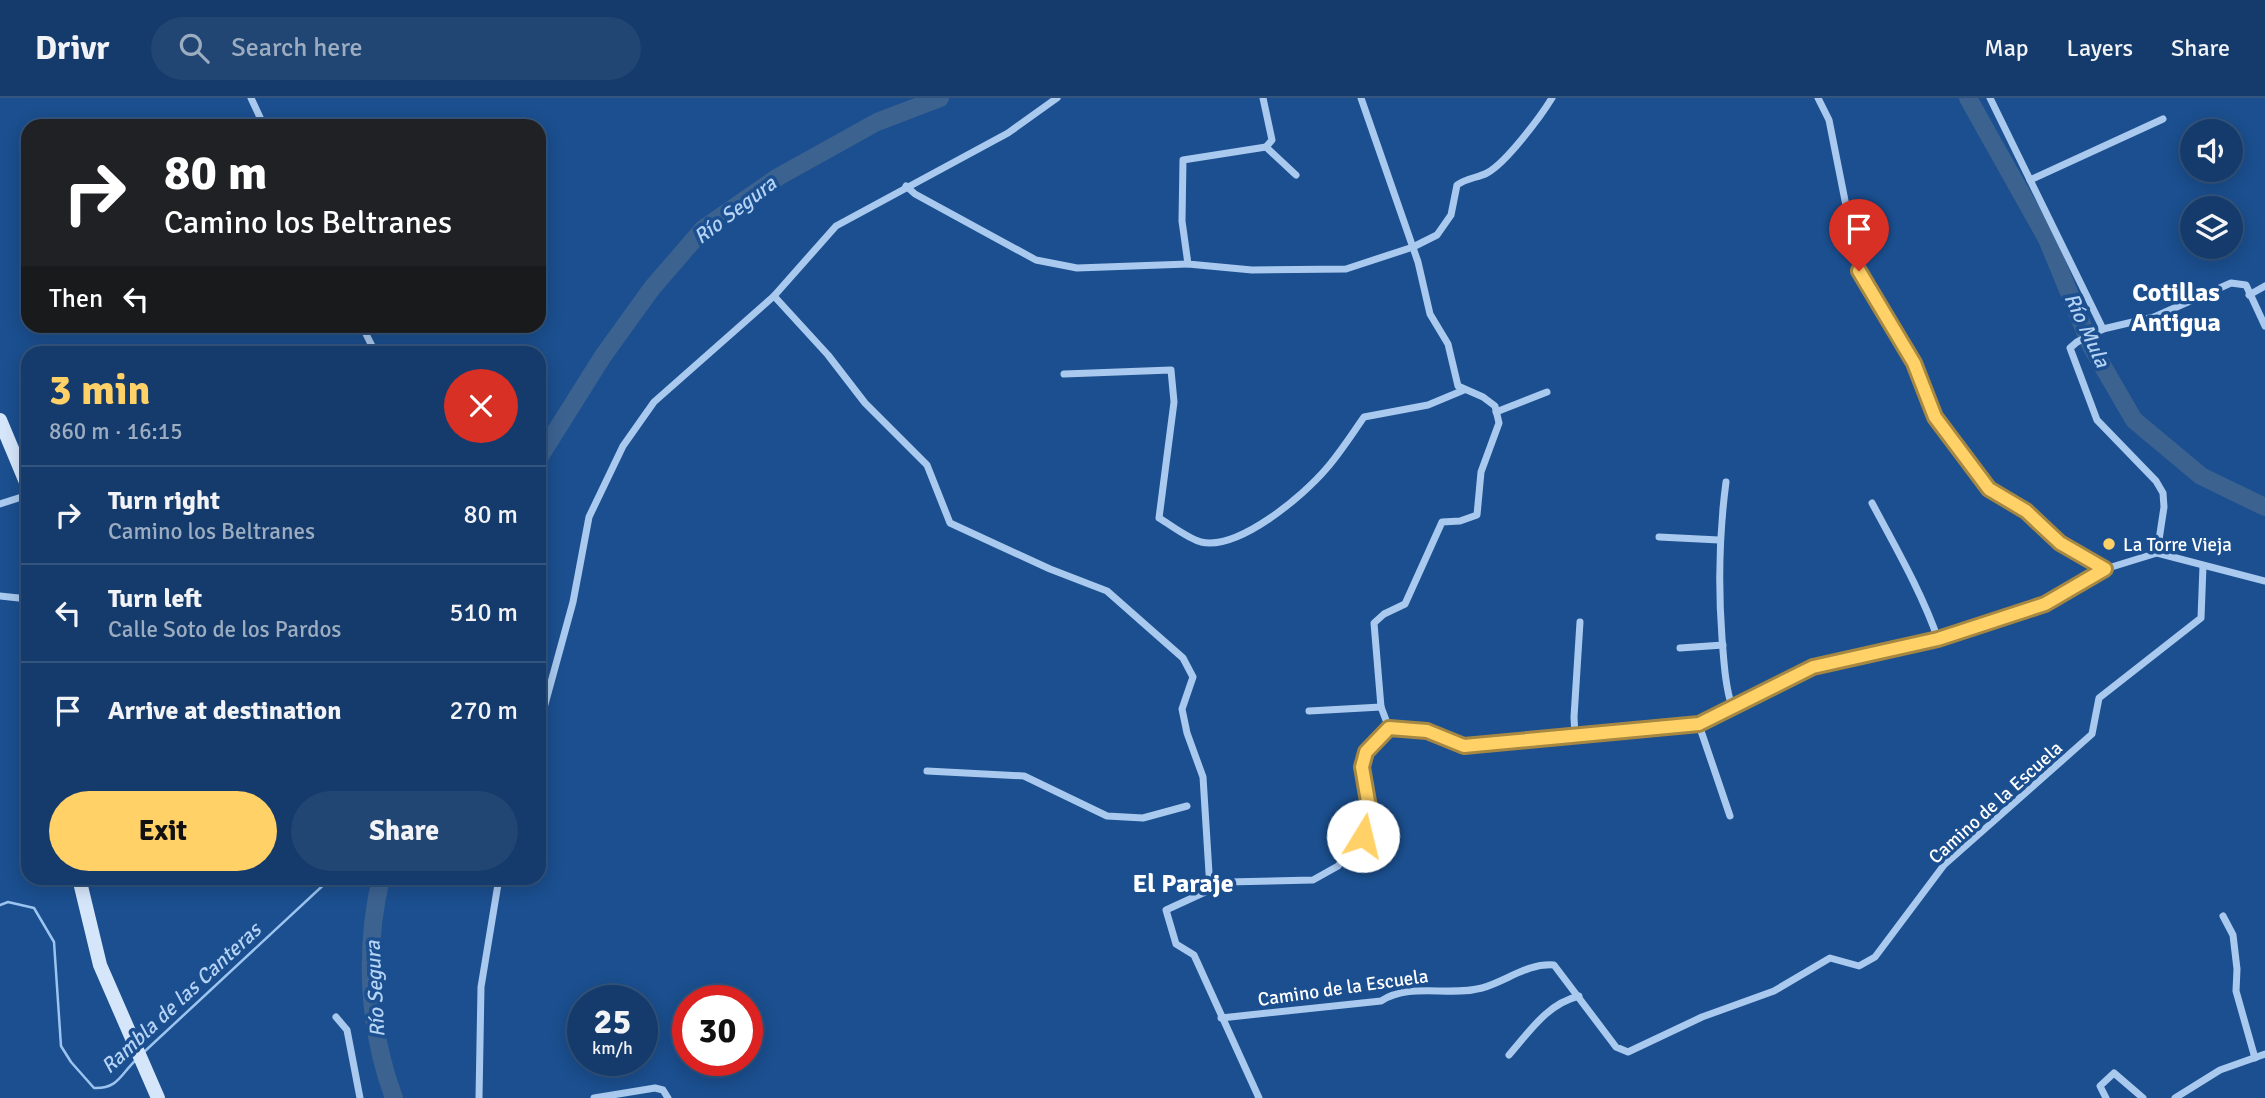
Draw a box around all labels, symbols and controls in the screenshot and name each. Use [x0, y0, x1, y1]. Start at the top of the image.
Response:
search box [151, 17, 641, 80]
text: Drivr [35, 28, 109, 69]
icon: search [175, 29, 213, 67]
text: Search here [231, 32, 362, 64]
text: Map [1984, 33, 2029, 63]
text: Layers [2067, 33, 2133, 63]
text: Share [2171, 33, 2230, 63]
map controls [2180, 119, 2243, 259]
button: sound [2180, 119, 2243, 182]
text: 80 m [164, 143, 267, 203]
icon: right [49, 147, 140, 238]
water label: Río Segura [689, 170, 783, 250]
button: layers [2180, 196, 2243, 259]
pin [1829, 199, 1889, 271]
text: Camino los Beltranes [164, 203, 452, 242]
icon: arrive [1840, 210, 1878, 248]
district label: Cotillas Antigua [2131, 277, 2221, 339]
icon: left [117, 280, 155, 318]
text: Then [49, 283, 103, 315]
water label: Río Mula [2058, 289, 2116, 373]
text: 3 min [49, 365, 150, 416]
button: close [444, 369, 518, 443]
text: 860 m · 16:15 [49, 417, 183, 446]
text: Turn right [108, 485, 220, 517]
icon: right [49, 496, 87, 534]
text: 80 m [463, 499, 518, 531]
text: Camino los Beltranes [108, 517, 315, 546]
place label: La Torre Vieja [2123, 533, 2232, 557]
marker: La Torre Vieja [2101, 536, 2117, 552]
text: Turn left [108, 583, 202, 615]
icon: left [49, 594, 87, 632]
text: 510 m [449, 597, 518, 629]
text: Calle Soto de los Pardos [108, 615, 341, 644]
icon: arrive [49, 692, 87, 730]
text: Arrive at destination [108, 695, 341, 727]
text: 270 m [449, 695, 518, 727]
street label: Camino de la Escuela [1924, 736, 2068, 869]
button: Exit [49, 791, 277, 871]
button: Share [291, 791, 518, 871]
position arrow [1326, 799, 1400, 873]
district label: El Paraje [1132, 868, 1234, 900]
water label: Rambla de las Canteras [96, 916, 268, 1079]
water label: Río Segura [359, 939, 391, 1038]
street label: Camino de la Escuela [1256, 964, 1430, 1012]
speed limit sign: 30 [672, 985, 763, 1076]
text: 25 [594, 1000, 631, 1043]
text: km/h [592, 1037, 633, 1059]

